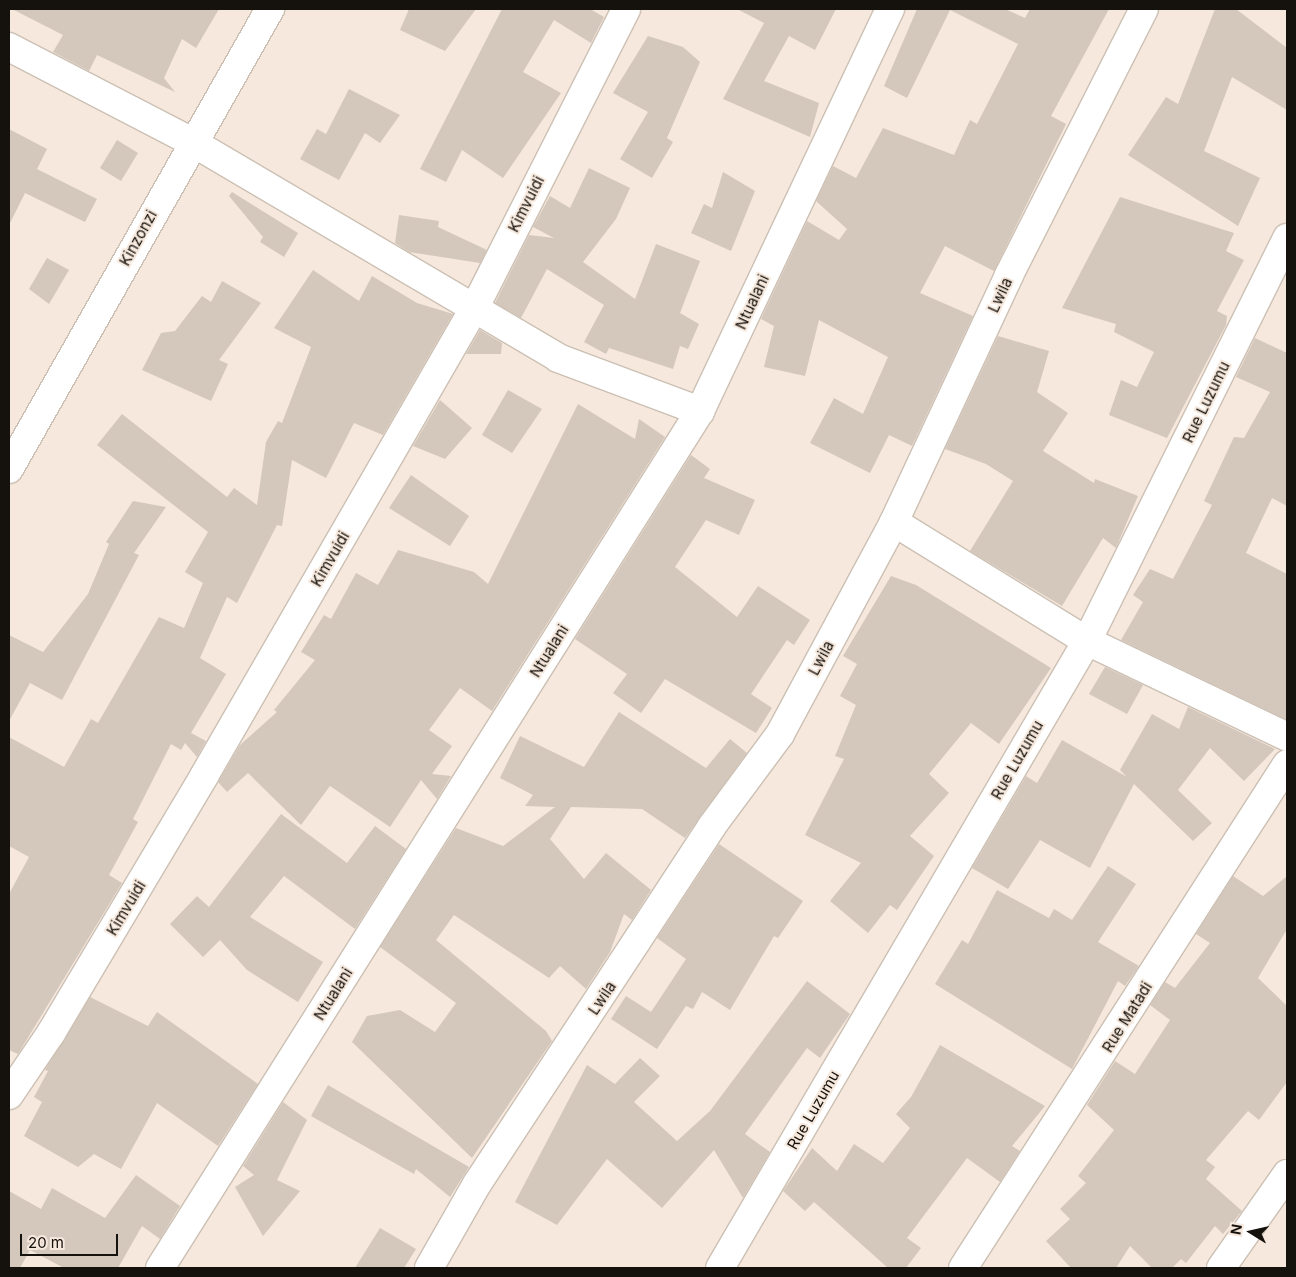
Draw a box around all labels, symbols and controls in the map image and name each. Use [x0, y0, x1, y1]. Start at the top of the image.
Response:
street label: Kimvuidi [504, 173, 548, 235]
street label: Kinzonzi [115, 207, 161, 269]
street label: Ntualani [732, 272, 772, 332]
street label: Lwila [984, 275, 1016, 315]
street label: Rue Luzumu [1179, 359, 1233, 445]
street label: Kimvuidi [307, 528, 353, 590]
street label: Ntualani [526, 622, 572, 680]
street label: Lwila [804, 638, 838, 678]
street label: Rue Luzumu [987, 717, 1047, 803]
street label: Kimvuidi [103, 877, 149, 939]
street label: Ntualani [310, 965, 356, 1023]
street label: Lwila [584, 978, 620, 1018]
street label: Rue Matadi [1098, 978, 1156, 1056]
street label: Rue Luzumu [783, 1067, 843, 1153]
north arrow [1226, 1207, 1276, 1257]
text: N [1226, 1223, 1245, 1236]
scale bar [22, 1224, 120, 1256]
text: 20 m [28, 1233, 64, 1252]

